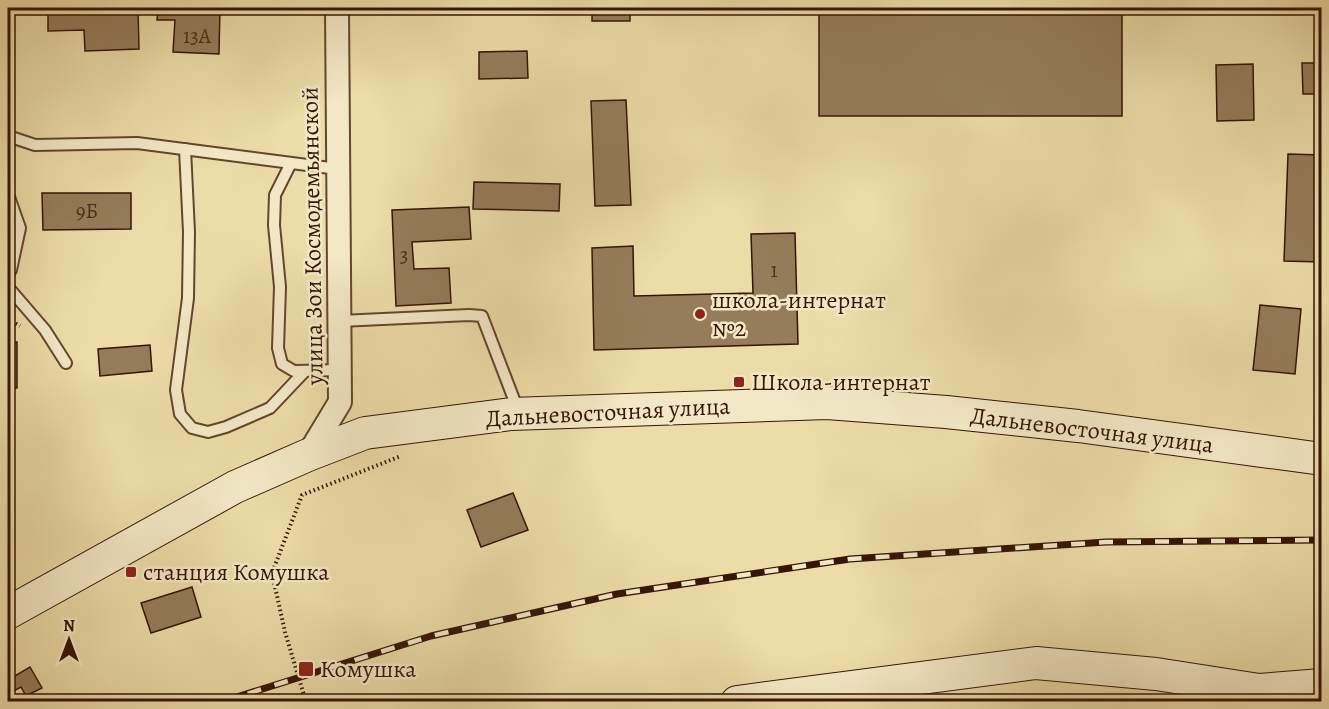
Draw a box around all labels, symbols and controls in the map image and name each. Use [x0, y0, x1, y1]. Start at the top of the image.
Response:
house number: 13А [183, 22, 212, 50]
street label: улица Зои Космодемьянской [293, 87, 331, 386]
house number: 9Б [76, 197, 98, 225]
house number: 3 [400, 241, 408, 269]
house number: 1 [770, 256, 778, 284]
place label: школа-интернат №2 [712, 284, 886, 344]
marker: школа-интернат №2 [693, 307, 707, 321]
place label: Школа-интернат [751, 366, 931, 398]
marker: Школа-интернат [732, 375, 746, 389]
street label: Дальневосточная улица [485, 390, 731, 434]
street label: Дальневосточная улица [969, 399, 1215, 461]
place label: станция Комушка [143, 556, 329, 588]
marker: станция Комушка [124, 565, 138, 579]
north arrow [39, 610, 99, 670]
text: N [63, 615, 75, 637]
place label: Комушка [320, 653, 416, 685]
marker: Комушка [297, 660, 315, 678]

